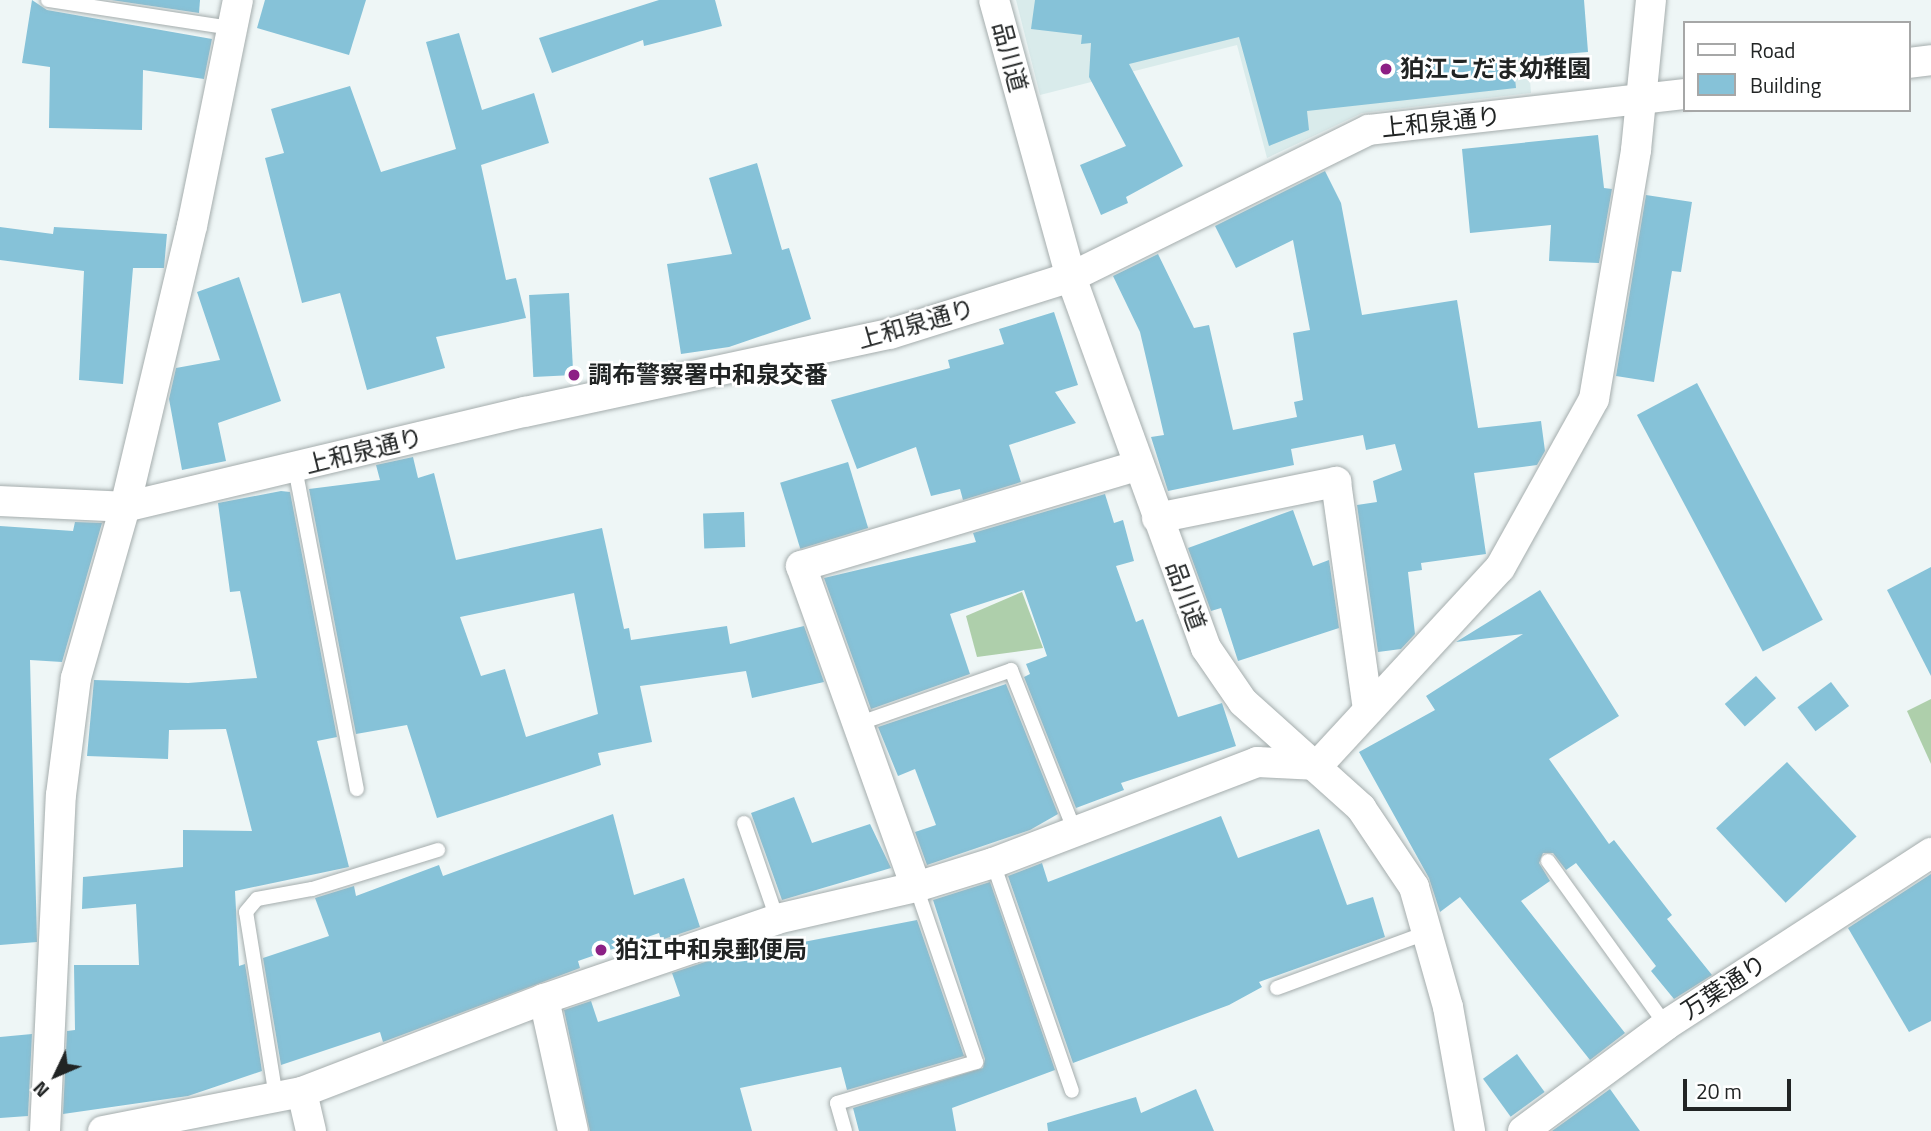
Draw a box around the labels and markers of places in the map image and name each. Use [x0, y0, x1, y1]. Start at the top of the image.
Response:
place label: 狛江こだま幼稚園 [1400, 55, 1592, 83]
marker: 狛江こだま幼稚園 [1378, 61, 1394, 77]
place label: 調布警察署中和泉交番 [588, 361, 828, 389]
marker: 調布警察署中和泉交番 [566, 367, 582, 383]
place label: 狛江中和泉郵便局 [615, 936, 807, 964]
marker: 狛江中和泉郵便局 [593, 942, 609, 958]

